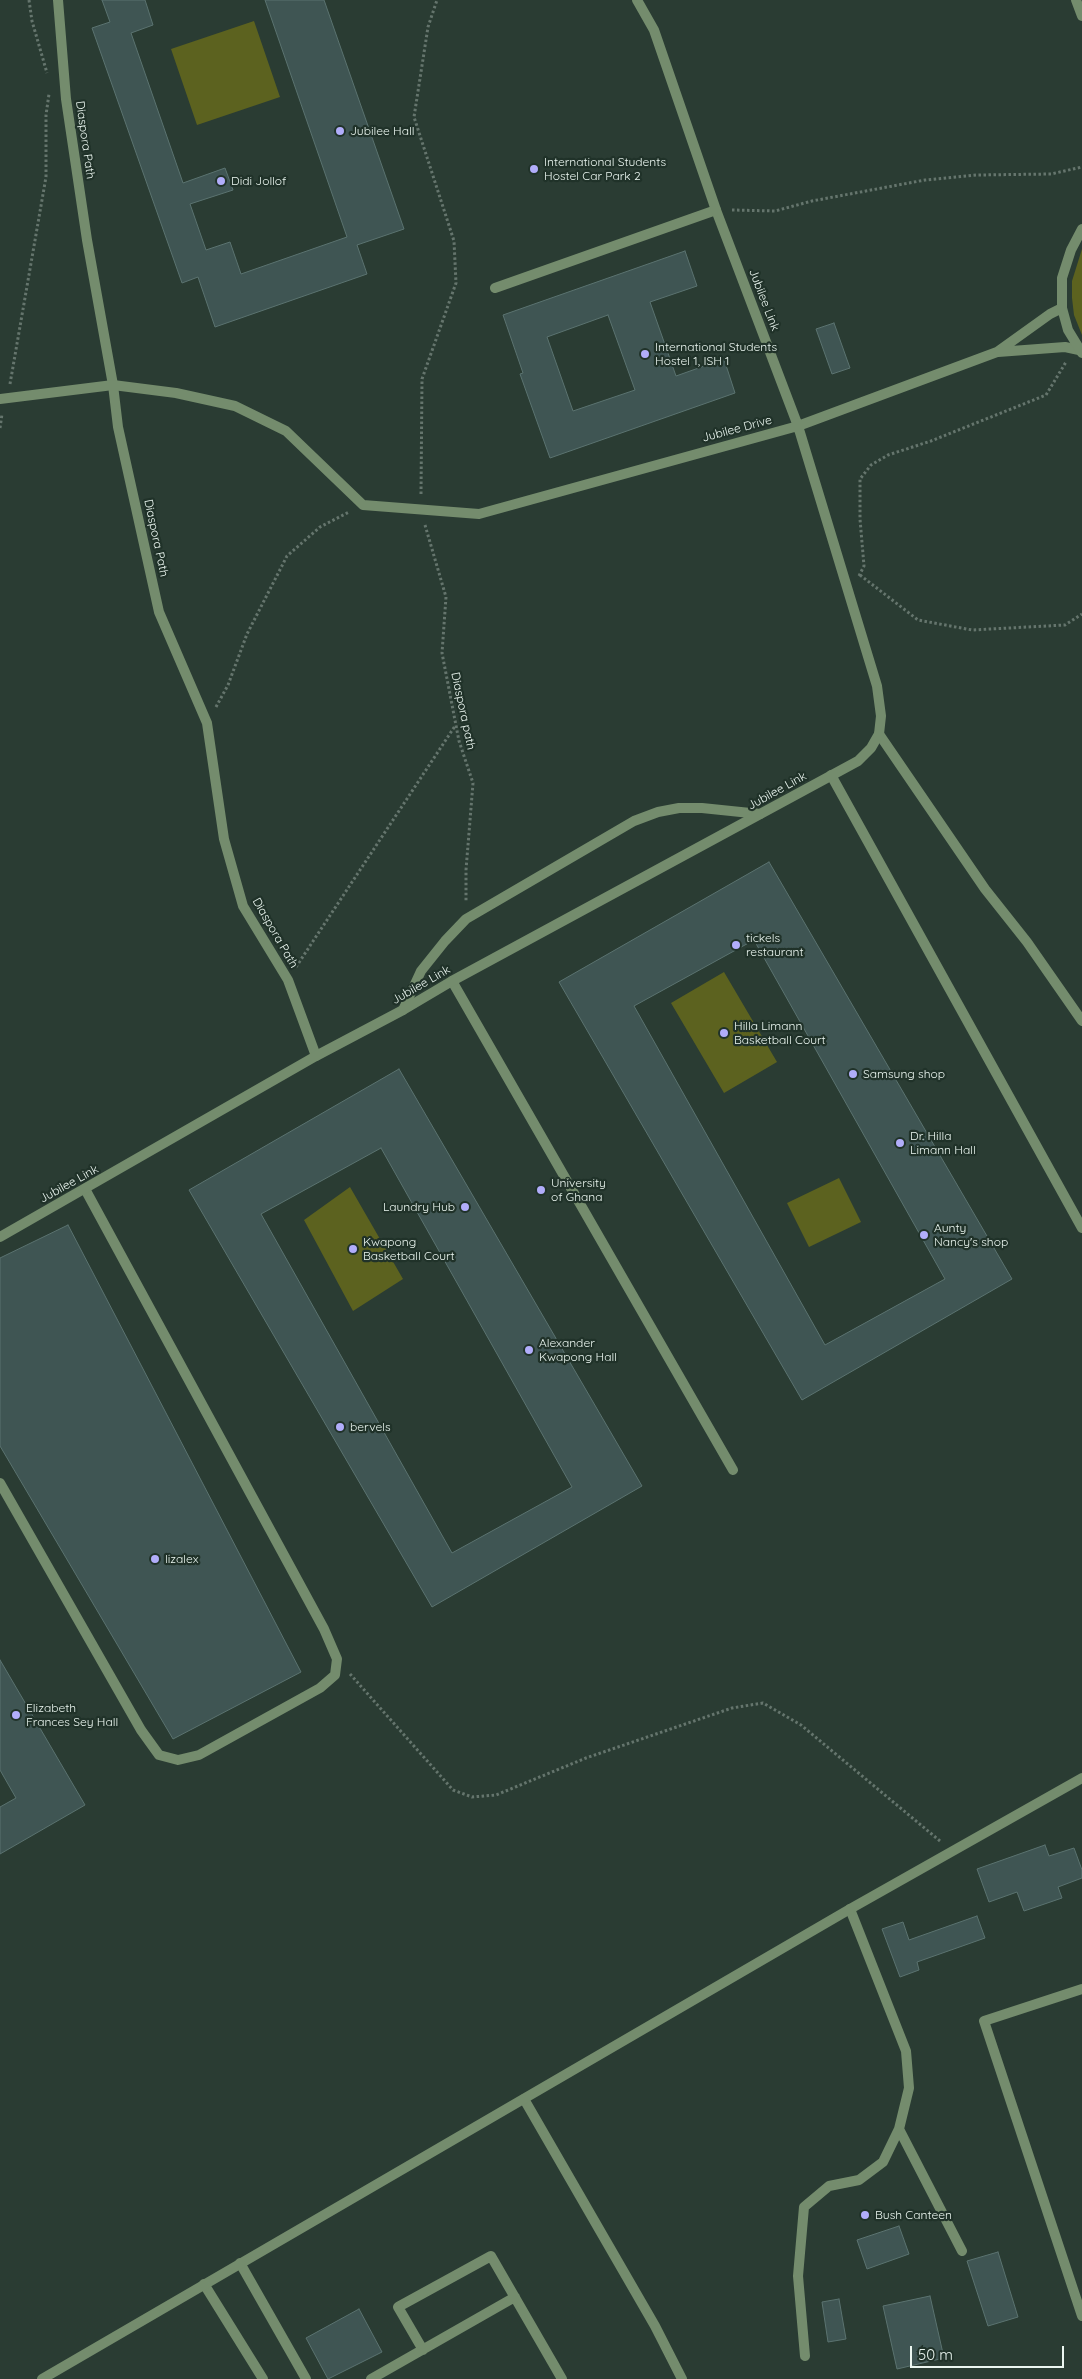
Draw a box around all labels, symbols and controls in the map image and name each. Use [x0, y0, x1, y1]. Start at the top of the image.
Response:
street label: Diaspora Path [72, 100, 98, 180]
place label: Jubilee Hall [350, 124, 414, 138]
marker: Jubilee Hall [334, 125, 346, 137]
place label: International Students Hostel Car Park 2 [544, 155, 666, 183]
marker: International Students Hostel Car Park 2 [528, 163, 540, 175]
place label: Didi Jollof [231, 174, 286, 188]
marker: Didi Jollof [215, 175, 227, 187]
street label: Jubilee Link [746, 267, 782, 333]
place label: International Students Hostel 1, ISH 1 [655, 340, 777, 368]
marker: International Students Hostel 1, ISH 1 [639, 348, 651, 360]
street label: Jubilee Drive [700, 413, 774, 445]
street label: Diaspora Path [141, 498, 171, 578]
street label: Diaspora path [448, 671, 478, 751]
street label: Jubilee Link [745, 769, 809, 813]
street label: Diaspora Path [249, 895, 301, 971]
place label: tickels restaurant [746, 931, 804, 959]
marker: tickels restaurant [730, 939, 742, 951]
street label: Jubilee Link [389, 962, 453, 1008]
place label: Hilla Limann Basketball Court [734, 1019, 826, 1047]
marker: Hilla Limann Basketball Court [718, 1027, 730, 1039]
place label: Samsung shop [863, 1067, 945, 1081]
marker: Samsung shop [847, 1068, 859, 1080]
place label: Dr. Hilla Limann Hall [910, 1129, 976, 1157]
marker: Dr. Hilla Limann Hall [894, 1137, 906, 1149]
street label: Jubilee Link [37, 1162, 101, 1206]
place label: University of Ghana [551, 1176, 606, 1204]
marker: University of Ghana [535, 1184, 547, 1196]
place label: Laundry Hub [383, 1200, 455, 1214]
marker: Laundry Hub [459, 1201, 471, 1213]
place label: Aunty Nancy's shop [934, 1221, 1008, 1249]
marker: Aunty Nancy's shop [918, 1229, 930, 1241]
place label: Kwapong Basketball Court [363, 1235, 455, 1263]
marker: Kwapong Basketball Court [347, 1243, 359, 1255]
place label: Alexander Kwapong Hall [539, 1336, 617, 1364]
marker: Alexander Kwapong Hall [523, 1344, 535, 1356]
place label: bervels [350, 1420, 391, 1434]
marker: bervels [334, 1421, 346, 1433]
place label: lizalex [165, 1552, 198, 1566]
marker: lizalex [149, 1553, 161, 1565]
place label: Elizabeth Frances Sey Hall [26, 1701, 118, 1729]
marker: Elizabeth Frances Sey Hall [10, 1709, 22, 1721]
place label: Bush Canteen [875, 2208, 952, 2222]
marker: Bush Canteen [859, 2209, 871, 2221]
scale bar [912, 2336, 1066, 2368]
text: 50 m [918, 2345, 953, 2364]

